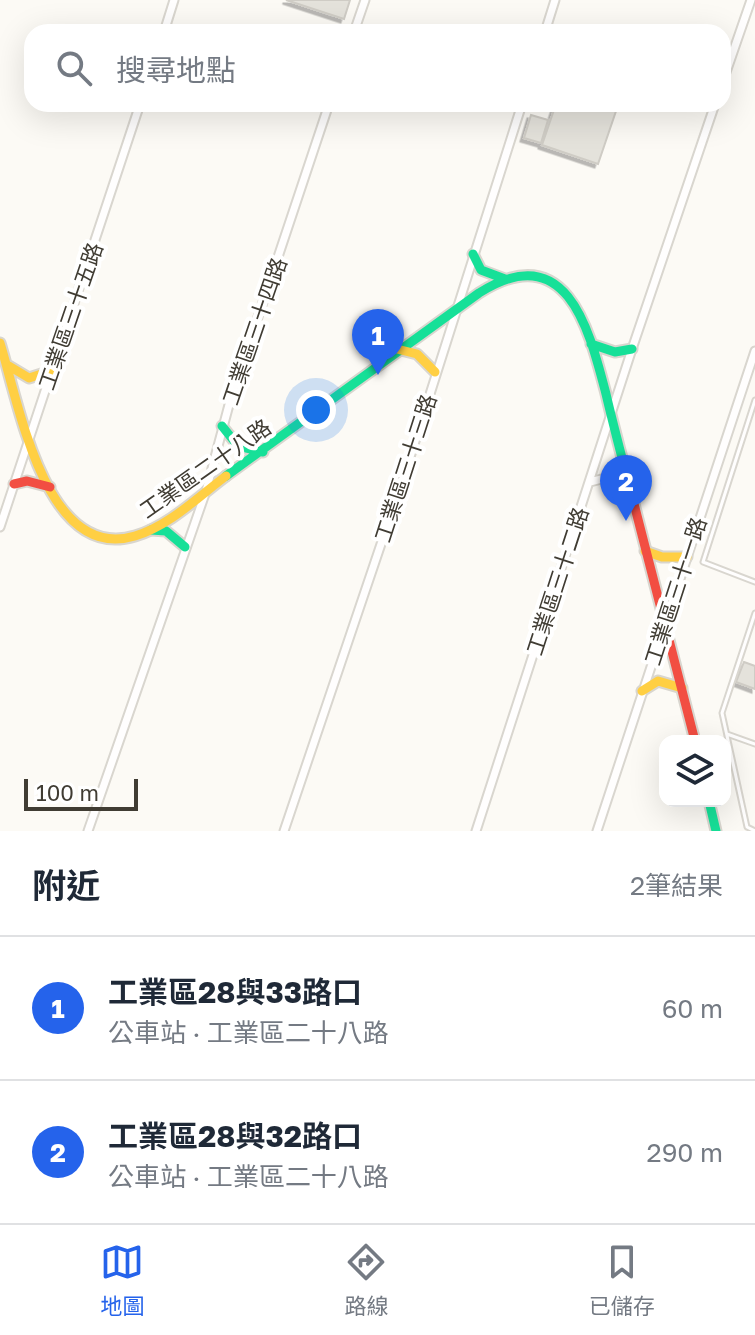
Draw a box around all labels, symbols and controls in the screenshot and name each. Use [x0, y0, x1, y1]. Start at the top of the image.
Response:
search box [24, 24, 731, 112]
icon: search [52, 46, 96, 90]
text: 搜尋地點 [116, 52, 236, 88]
street label: 工業區三十五路 [32, 239, 108, 393]
street label: 工業區三十四路 [216, 254, 292, 408]
pin: 1 [352, 309, 404, 375]
your location [296, 390, 336, 430]
street label: 工業區三十三路 [368, 391, 442, 545]
street label: 工業區二十八路 [134, 413, 276, 523]
pin: 2 [600, 455, 652, 521]
street label: 工業區三十二路 [520, 504, 594, 658]
street label: 工業區三十一路 [638, 514, 712, 668]
map controls [659, 735, 731, 807]
button: layers [659, 735, 731, 807]
scale bar [24, 775, 138, 811]
text: 100 m [36, 779, 99, 806]
text: 附近 [32, 865, 100, 905]
text: 2筆結果 [630, 870, 723, 901]
text: 工業區28與33路口 [108, 974, 362, 1010]
text: 1 [51, 993, 65, 1024]
text: 60 m [662, 993, 723, 1024]
text: 公車站 · 工業區二十八路 [108, 1017, 389, 1048]
text: 工業區28與32路口 [108, 1118, 362, 1154]
text: 2 [50, 1137, 66, 1168]
text: 290 m [647, 1137, 723, 1168]
text: 公車站 · 工業區二十八路 [108, 1161, 389, 1192]
tab: 地圖 [100, 1240, 144, 1320]
tab: 路線 [344, 1240, 389, 1320]
tab: 已儲存 [589, 1240, 655, 1320]

